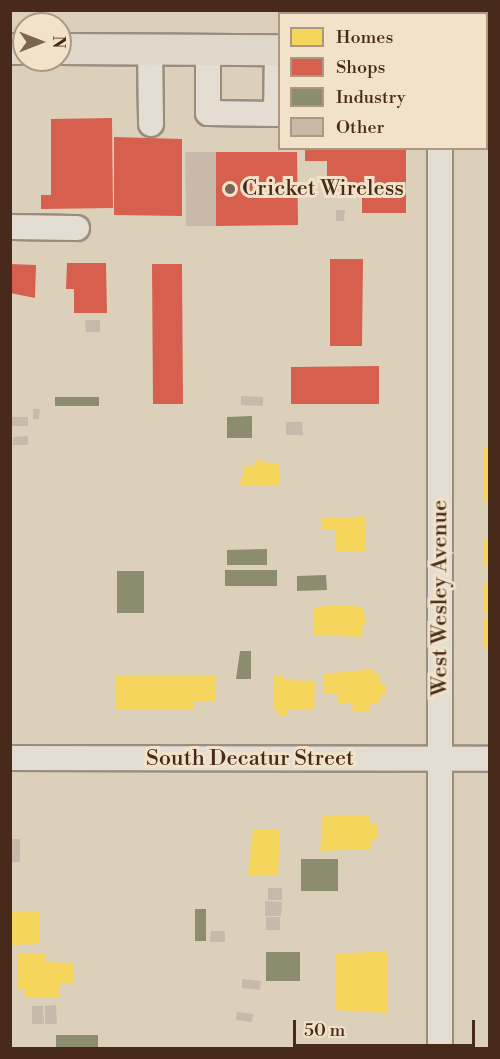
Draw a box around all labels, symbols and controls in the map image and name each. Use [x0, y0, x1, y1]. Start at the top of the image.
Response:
north arrow [12, 12, 72, 72]
legend [278, 12, 488, 150]
text: Homes [336, 26, 393, 49]
text: N [48, 36, 68, 48]
text: Shops [336, 56, 385, 79]
text: Industry [336, 86, 406, 109]
text: Other [336, 116, 384, 139]
place label: Cricket Wireless [242, 176, 404, 202]
marker: Cricket Wireless [223, 182, 237, 196]
street label: West Wesley Avenue [427, 500, 453, 696]
street label: South Decatur Street [146, 746, 354, 772]
scale bar [296, 1008, 478, 1046]
text: 50 m [304, 1019, 345, 1042]

